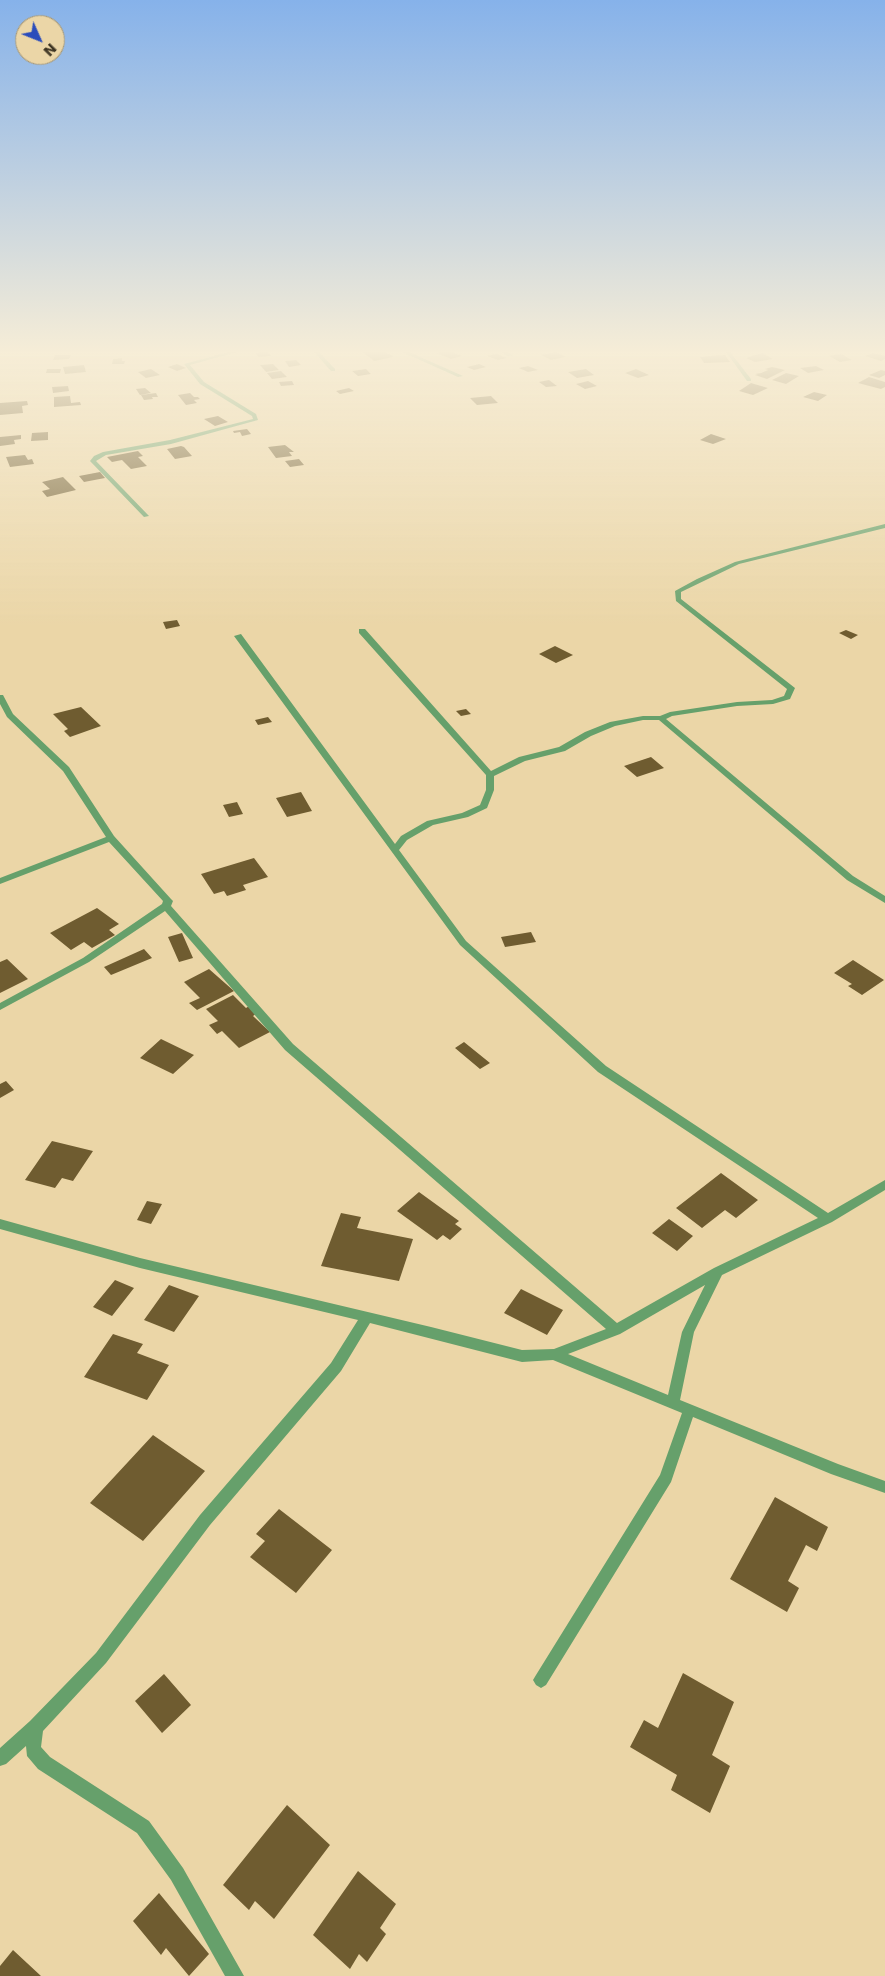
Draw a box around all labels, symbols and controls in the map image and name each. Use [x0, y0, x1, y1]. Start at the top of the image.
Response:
north arrow [15, 15, 65, 65]
text: N [40, 40, 60, 59]

